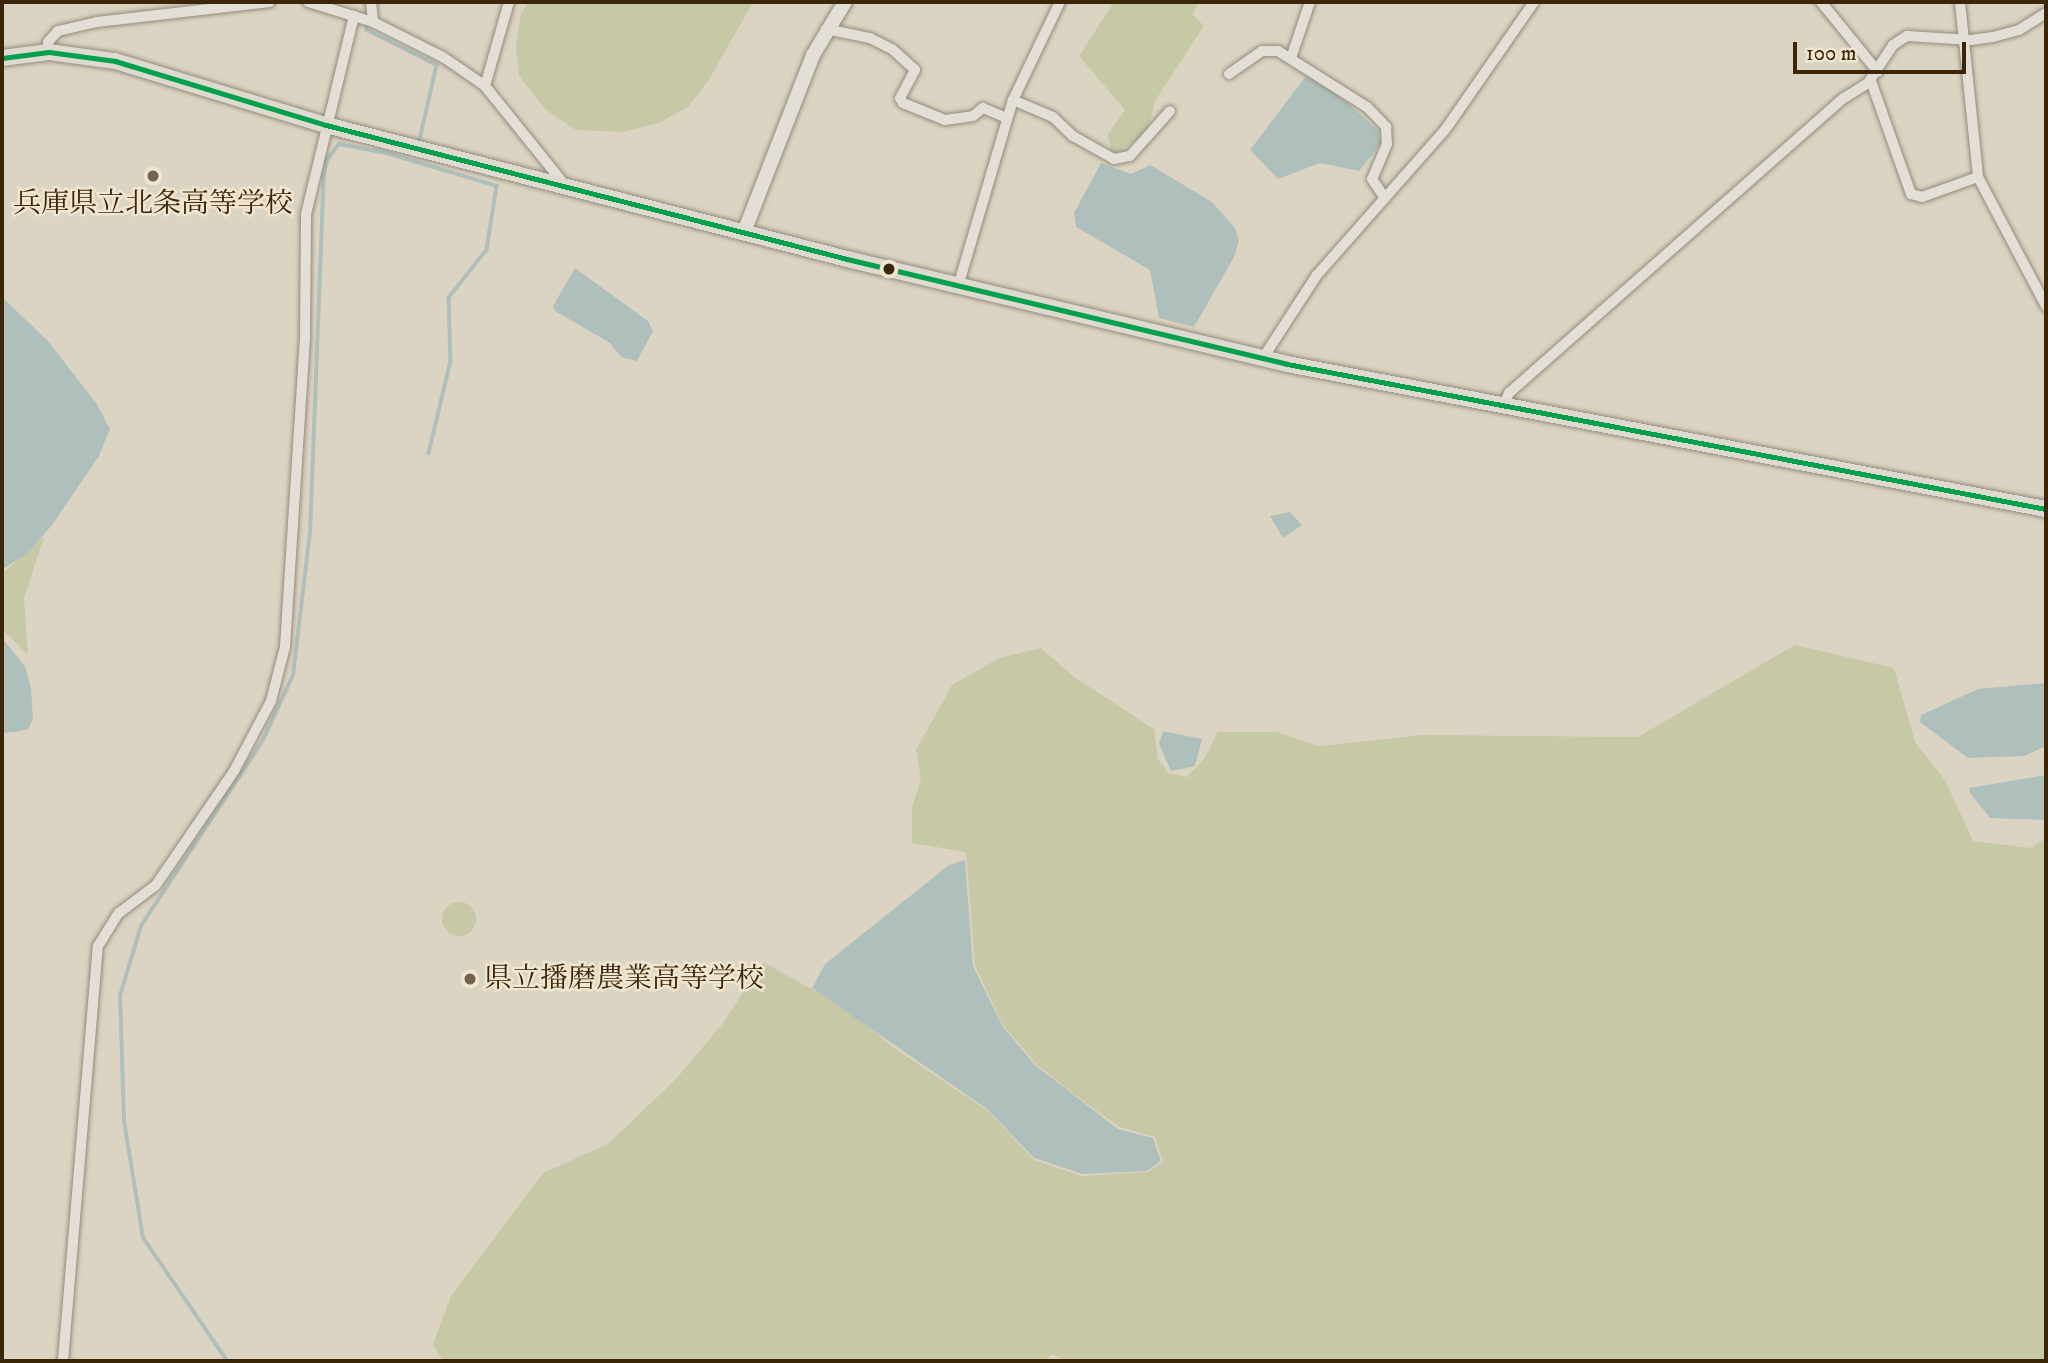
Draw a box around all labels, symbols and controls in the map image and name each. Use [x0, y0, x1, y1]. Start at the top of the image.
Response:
scale bar [1796, 28, 1969, 72]
text: 100 m [1806, 41, 1857, 67]
marker: 兵庫県立北条高等学校 [145, 168, 161, 184]
place label: 兵庫県立北条高等学校 [13, 187, 293, 221]
unlabelled marker [882, 262, 896, 276]
place label: 県立播磨農業高等学校 [484, 962, 764, 996]
marker: 県立播磨農業高等学校 [462, 971, 478, 987]

